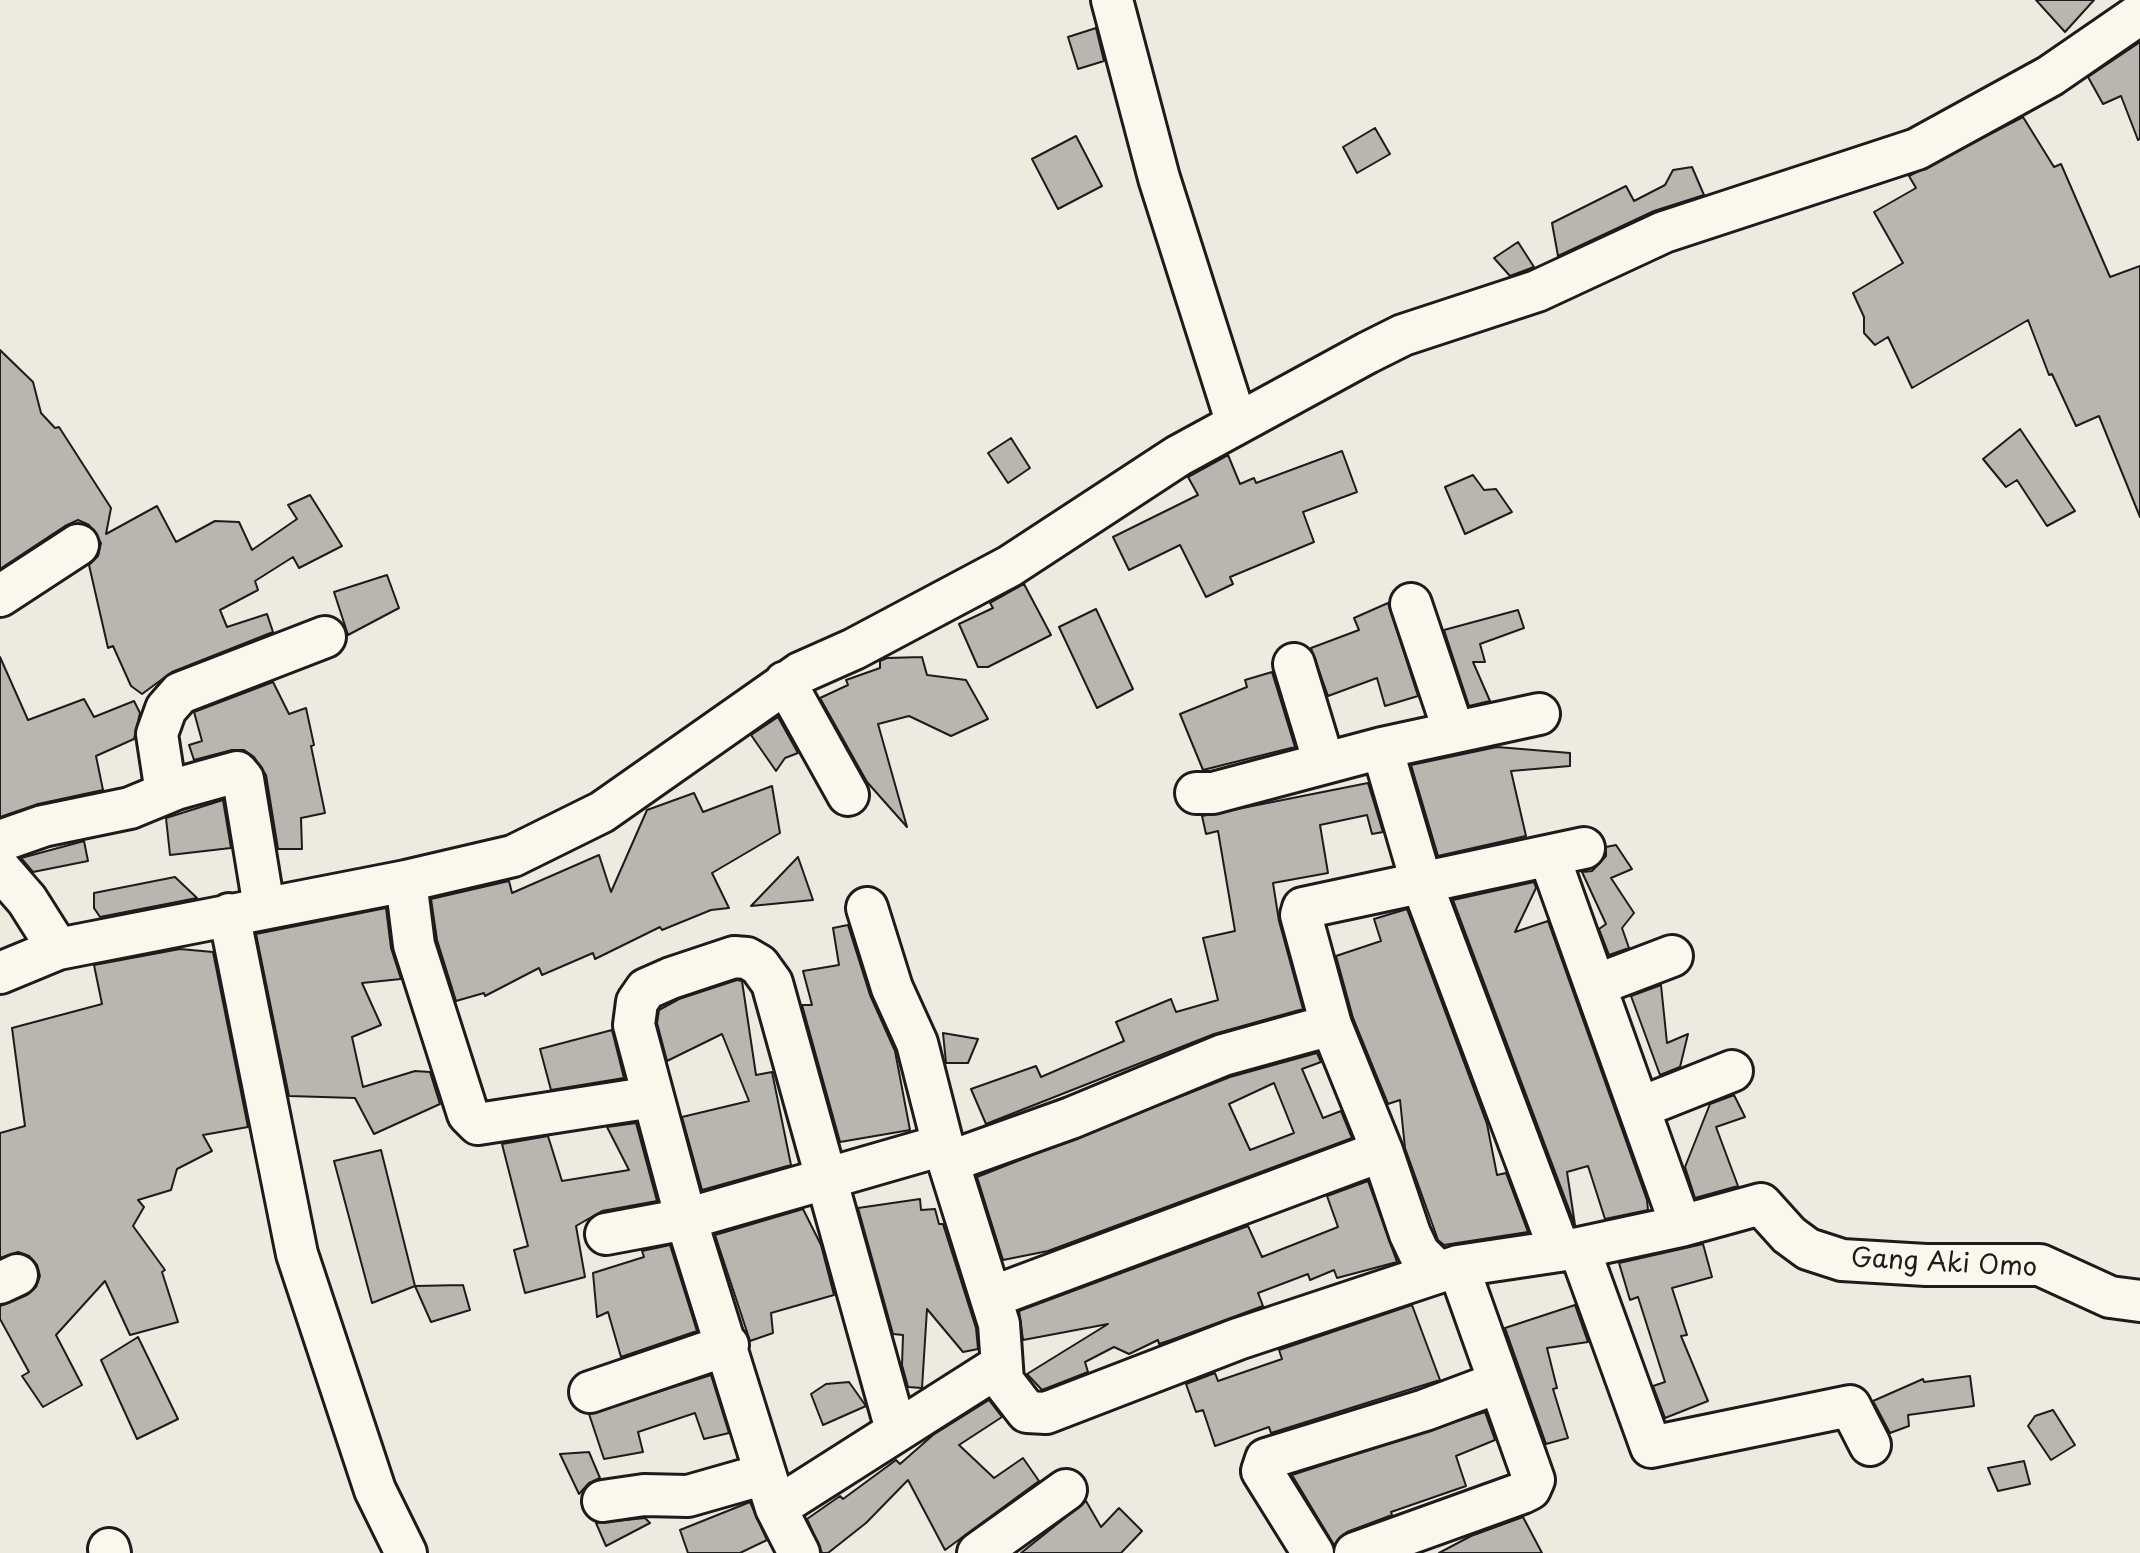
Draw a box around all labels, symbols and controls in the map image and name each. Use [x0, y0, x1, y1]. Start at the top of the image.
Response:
street label: Gang Aki Omo [1850, 1244, 2038, 1284]

